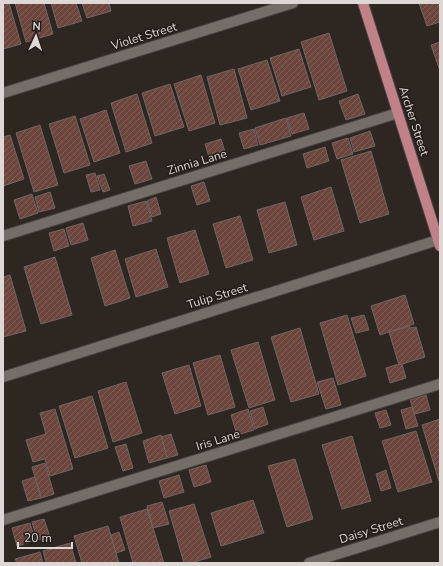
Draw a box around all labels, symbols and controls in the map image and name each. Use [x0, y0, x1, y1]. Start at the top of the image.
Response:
north arrow [16, 16, 56, 56]
street label: Violet Street [108, 18, 179, 54]
text: N [32, 19, 41, 34]
street label: Archer Street [395, 84, 433, 158]
street label: Zinnia Lane [165, 145, 229, 179]
street label: Tulip Street [185, 279, 250, 313]
street label: Iris Lane [194, 426, 242, 454]
street label: Daisy Street [337, 513, 406, 547]
scale bar [18, 524, 72, 550]
text: 20 m [24, 530, 52, 546]

